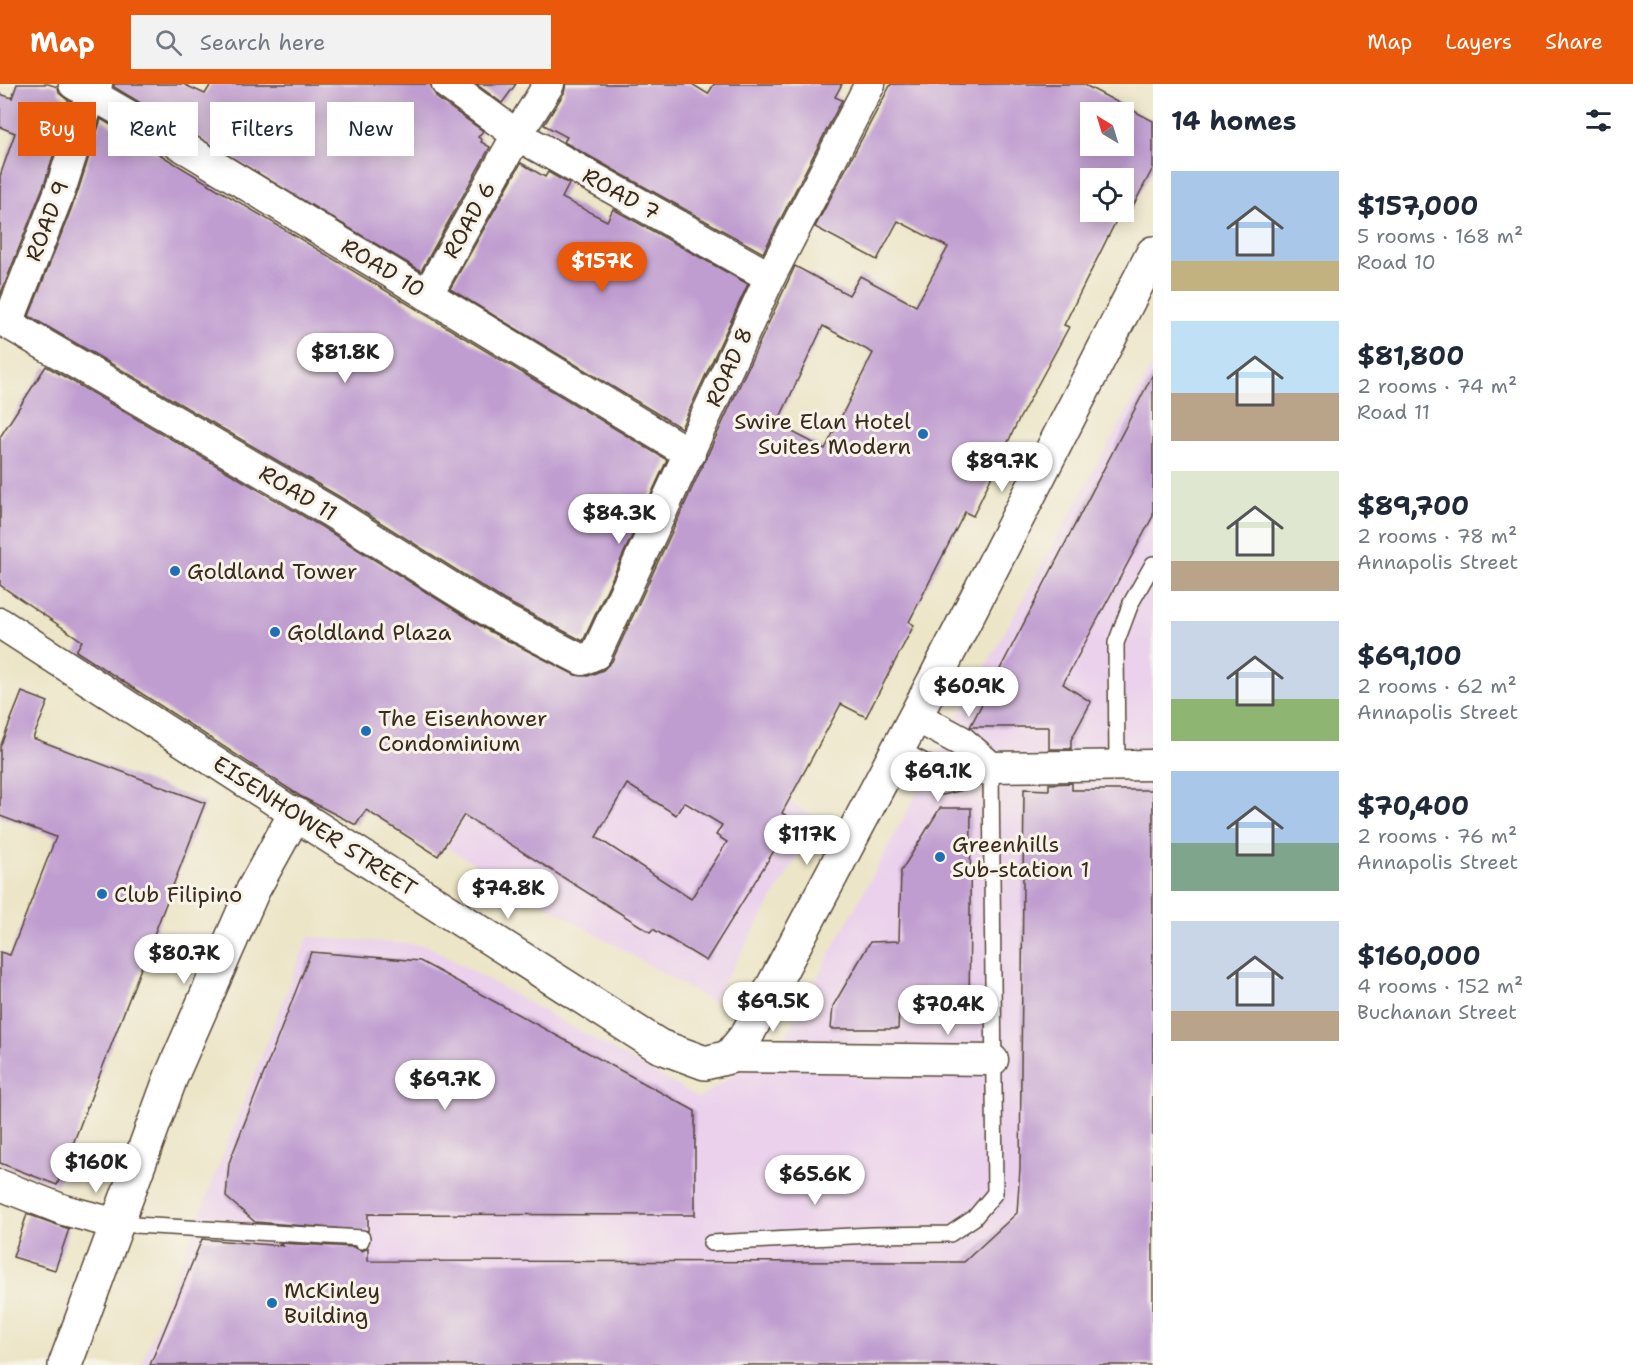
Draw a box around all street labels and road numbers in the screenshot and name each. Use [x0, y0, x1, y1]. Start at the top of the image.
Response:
street label: ROAD 7 [577, 161, 665, 227]
street label: ROAD 6 [436, 176, 502, 264]
street label: ROAD 9 [18, 177, 76, 265]
street label: ROAD 10 [336, 232, 430, 304]
street label: ROAD 8 [699, 323, 759, 411]
street label: ROAD 11 [254, 458, 342, 528]
street label: EISENHOWER STREET [207, 749, 423, 903]

